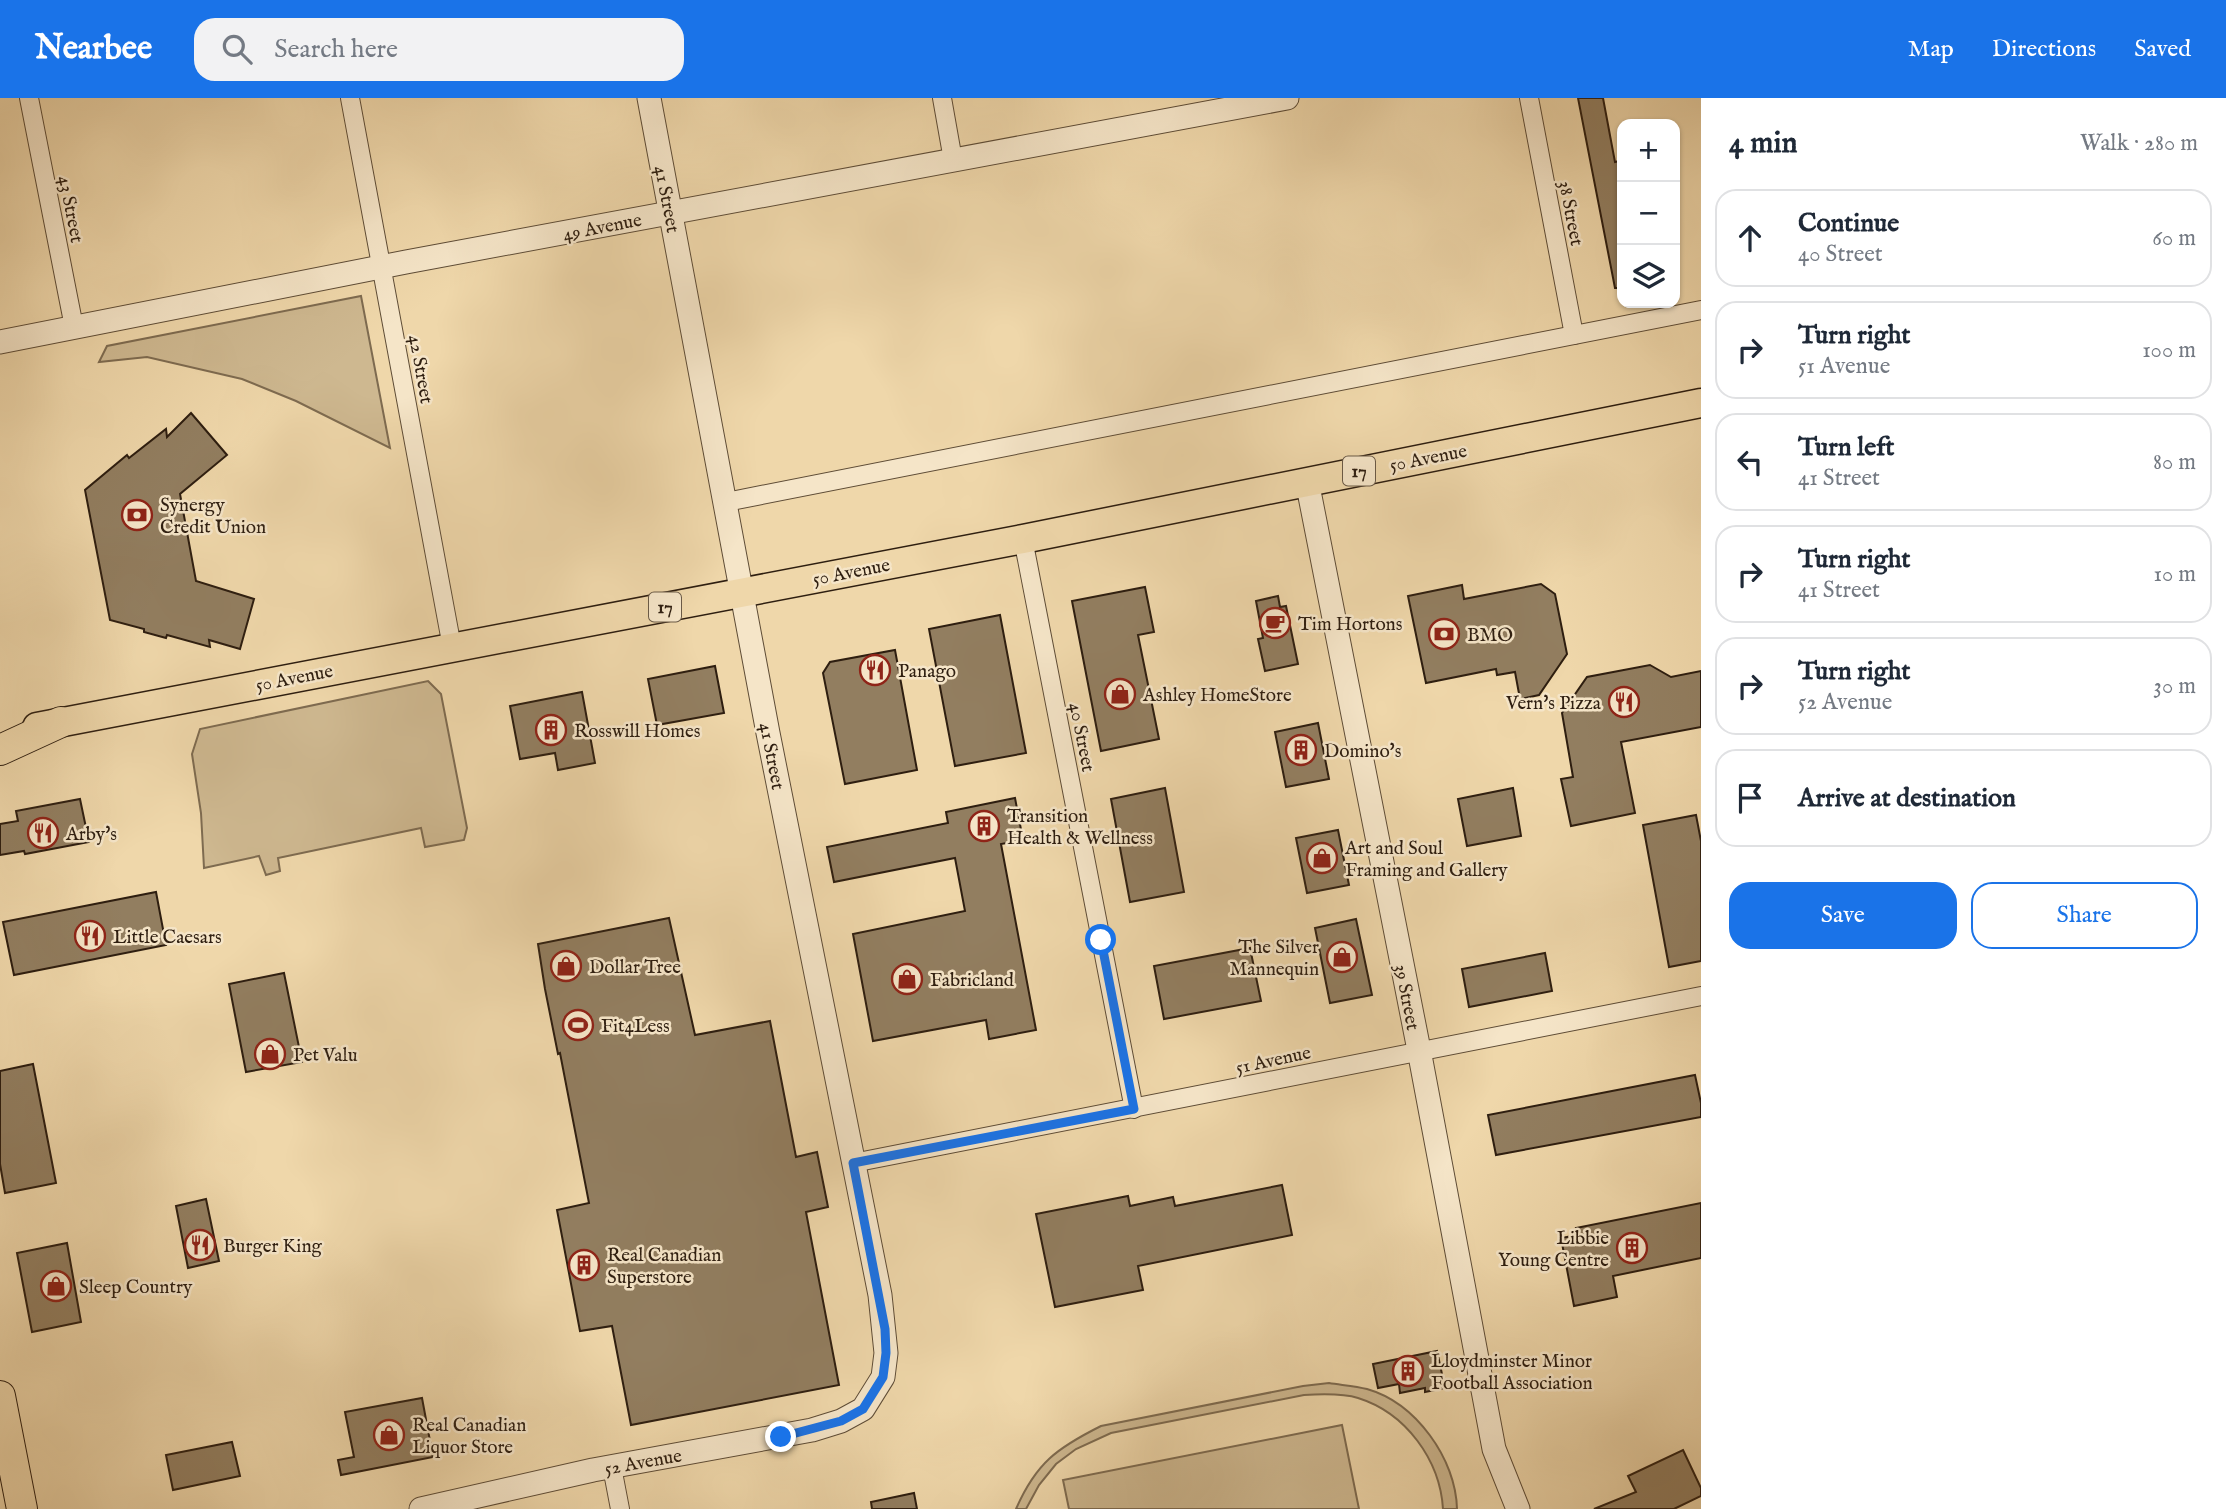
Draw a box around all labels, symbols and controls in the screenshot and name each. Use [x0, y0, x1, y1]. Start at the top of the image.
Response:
search box [194, 18, 684, 81]
text: Nearbee [35, 28, 152, 70]
icon: search [218, 30, 256, 68]
text: Search here [274, 33, 398, 66]
text: Map [1908, 34, 1954, 65]
text: Directions [1992, 34, 2096, 65]
text: Saved [2134, 34, 2191, 65]
map controls [1617, 119, 1680, 308]
button: + [1617, 119, 1680, 182]
text: 4 min [1729, 125, 1797, 163]
text: Walk · 280 m [2080, 129, 2198, 158]
street label: 41 Street [648, 164, 684, 235]
street label: 43 Street [52, 174, 88, 245]
street label: 38 Street [1552, 179, 1588, 248]
button: − [1617, 182, 1680, 245]
text: Continue [1798, 207, 1899, 240]
street label: 49 Avenue [561, 209, 644, 247]
icon: ahead [1731, 219, 1769, 257]
text: 60 m [2152, 224, 2196, 253]
text: 40 Street [1798, 240, 1883, 269]
button: layers [1617, 245, 1680, 308]
text: Turn right [1798, 319, 1911, 352]
icon: right [1731, 331, 1769, 369]
street label: 42 Street [402, 333, 438, 406]
text: 100 m [2142, 336, 2196, 365]
text: 51 Avenue [1798, 352, 1890, 381]
text: Turn left [1798, 431, 1895, 464]
street label: 50 Avenue [1388, 440, 1469, 478]
icon: left [1731, 443, 1769, 481]
text: 80 m [2153, 448, 2196, 477]
road number: 17 [1343, 456, 1375, 486]
text: 41 Street [1798, 464, 1880, 493]
place label: Synergy Credit Union [160, 494, 266, 540]
bank icon: Synergy Credit Union [120, 498, 154, 532]
text: Turn right [1798, 543, 1911, 576]
street label: 50 Avenue [811, 554, 892, 592]
icon: right [1731, 555, 1769, 593]
text: 10 m [2153, 560, 2196, 589]
text: 41 Street [1798, 576, 1880, 605]
road number: 17 [649, 592, 681, 622]
cafe icon: Tim Hortons [1258, 606, 1292, 640]
place label: Tim Hortons [1298, 613, 1402, 637]
bank icon: BMO [1427, 617, 1461, 651]
place label: BMO [1467, 624, 1513, 648]
restaurant icon: Panago [858, 653, 892, 687]
text: Turn right [1798, 655, 1911, 688]
street label: 50 Avenue [254, 660, 335, 698]
place label: Panago [898, 660, 956, 684]
icon: right [1731, 667, 1769, 705]
text: 30 m [2153, 672, 2196, 701]
shop icon: Ashley HomeStore [1103, 677, 1137, 711]
place label: Ashley HomeStore [1142, 684, 1292, 708]
restaurant icon: Vern's Pizza [1607, 685, 1641, 719]
text: 52 Avenue [1798, 688, 1892, 717]
place label: Vern's Pizza [1505, 692, 1602, 716]
street label: 40 Street [1063, 701, 1100, 774]
building icon: Rosswill Homes [534, 713, 568, 747]
place label: Rosswill Homes [574, 720, 700, 744]
street label: 41 Street [753, 721, 789, 792]
building icon: Domino's [1284, 733, 1318, 767]
place label: Domino's [1324, 740, 1401, 764]
icon: arrive [1731, 779, 1769, 817]
text: Arrive at destination [1798, 782, 2016, 815]
place label: Transition Health & Wellness [1007, 805, 1153, 851]
building icon: Transition Health & Wellness [967, 809, 1001, 843]
restaurant icon: Arby's [26, 816, 60, 850]
place label: Arby's [65, 823, 117, 847]
place label: Art and Soul Framing and Gallery [1344, 837, 1508, 883]
shop icon: Art and Soul Framing and Gallery [1305, 841, 1339, 875]
button: Save [1729, 882, 1957, 949]
button: Share [1971, 882, 2198, 949]
restaurant icon: Little Caesars [73, 919, 107, 953]
route start [1085, 924, 1116, 955]
place label: Little Caesars [113, 926, 222, 950]
place label: The Silver Mannequin [1230, 936, 1319, 982]
shop icon: The Silver Mannequin [1325, 940, 1359, 974]
shop icon: Dollar Tree [549, 949, 583, 983]
place label: Dollar Tree [589, 956, 681, 980]
shop icon: Fabricland [890, 962, 924, 996]
street label: 39 Street [1388, 962, 1424, 1033]
place label: Fabricland [930, 969, 1015, 993]
sports icon: Fit4Less [561, 1008, 595, 1042]
place label: Fit4Less [601, 1015, 670, 1039]
shop icon: Pet Valu [253, 1037, 287, 1071]
street label: 51 Avenue [1234, 1041, 1313, 1081]
place label: Pet Valu [293, 1044, 358, 1068]
place label: Libbie Young Centre [1498, 1227, 1609, 1273]
restaurant icon: Burger King [183, 1228, 217, 1262]
building icon: Libbie Young Centre [1615, 1231, 1649, 1265]
place label: Burger King [223, 1235, 322, 1259]
place label: Real Canadian Superstore [607, 1244, 721, 1290]
building icon: Real Canadian Superstore [567, 1248, 601, 1282]
shop icon: Sleep Country [39, 1269, 73, 1303]
place label: Sleep Country [79, 1276, 193, 1300]
place label: Lloydminster Minor Football Association [1431, 1350, 1593, 1396]
building icon: Lloydminster Minor Football Association [1391, 1354, 1425, 1388]
place label: Real Canadian Liquor Store [412, 1414, 526, 1460]
shop icon: Real Canadian Liquor Store [372, 1418, 406, 1452]
route end [765, 1421, 796, 1452]
street label: 52 Avenue [603, 1444, 684, 1482]

